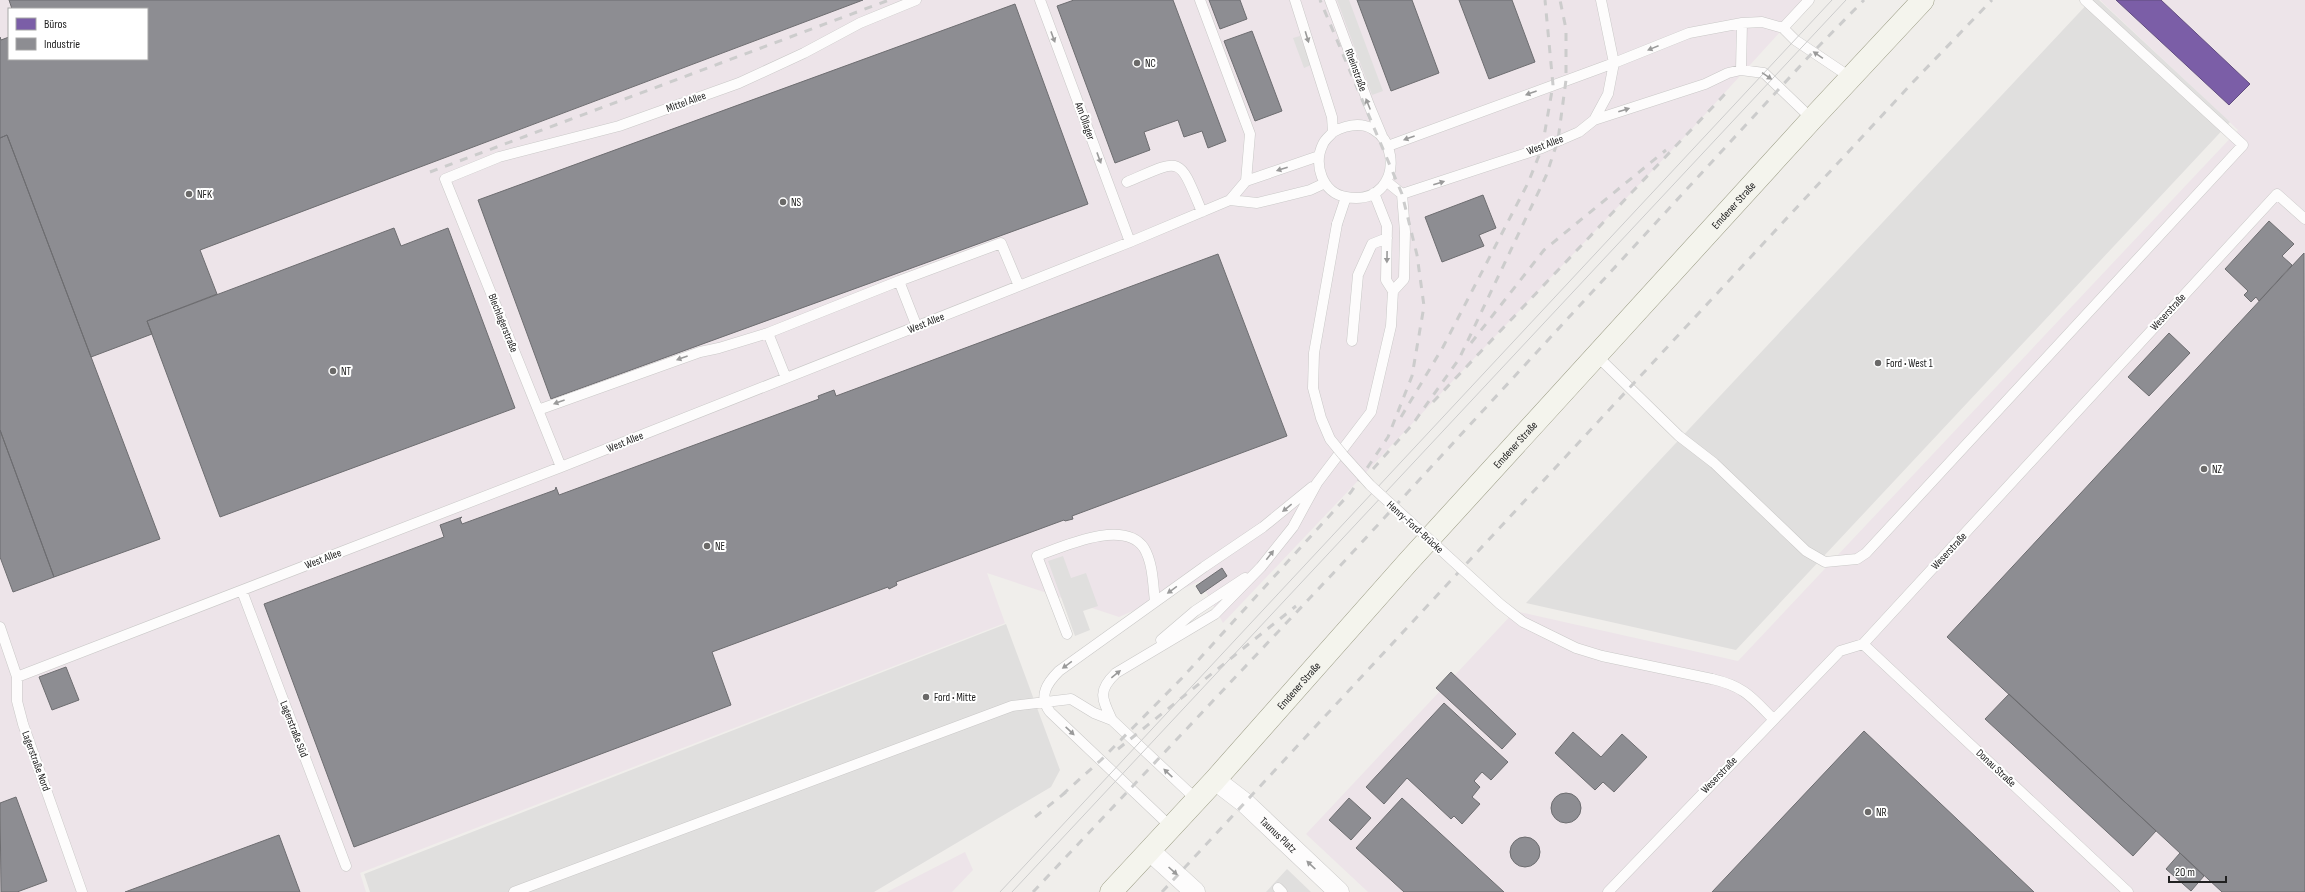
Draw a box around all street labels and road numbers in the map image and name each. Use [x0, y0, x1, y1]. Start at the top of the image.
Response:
street label: Rheinstraße [1342, 47, 1370, 93]
street label: Mittel Allee [664, 89, 708, 115]
street label: Am Öllager [1072, 99, 1098, 142]
street label: West Allee [1525, 132, 1565, 158]
street label: Emdener Straße [1709, 179, 1758, 231]
street label: Weserstraße [2147, 291, 2189, 333]
street label: Blechlagerstraße [485, 292, 521, 354]
street label: West Allee [906, 310, 946, 336]
street label: Emdener Straße [1490, 418, 1540, 471]
street label: West Allee [605, 429, 645, 455]
street label: Henry-Ford-Brücke [1384, 498, 1446, 556]
street label: Weserstraße [1928, 530, 1970, 572]
street label: West Allee [303, 546, 343, 572]
street label: Emdener Straße [1274, 659, 1323, 712]
street label: Lagerstraße Süd [277, 699, 311, 759]
street label: Lagerstraße Nord [19, 729, 53, 793]
street label: Donau Straße [1973, 746, 2019, 790]
street label: Weserstraße [1698, 754, 1740, 796]
street label: Taunus Platz [1257, 814, 1300, 855]

